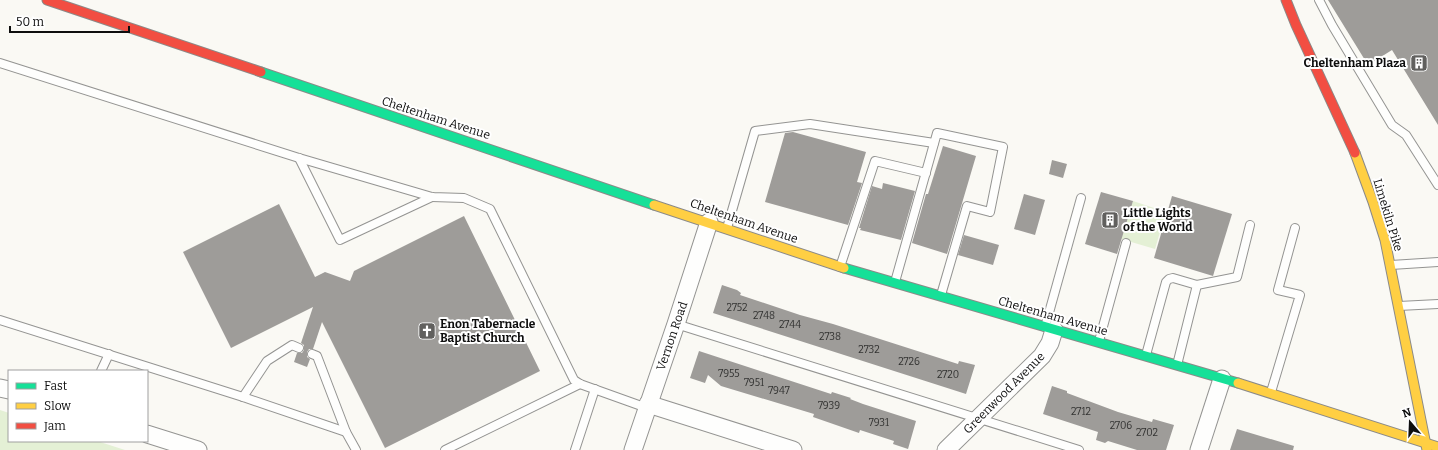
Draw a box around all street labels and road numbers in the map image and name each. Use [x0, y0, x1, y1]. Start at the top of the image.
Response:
street label: Cheltenham Avenue [380, 94, 492, 142]
street label: Limekiln Pike [1370, 177, 1406, 253]
street label: Cheltenham Avenue [688, 196, 800, 246]
street label: Cheltenham Avenue [997, 294, 1109, 338]
street label: Vernon Road [654, 300, 690, 372]
street label: Greenwood Avenue [960, 349, 1048, 437]

